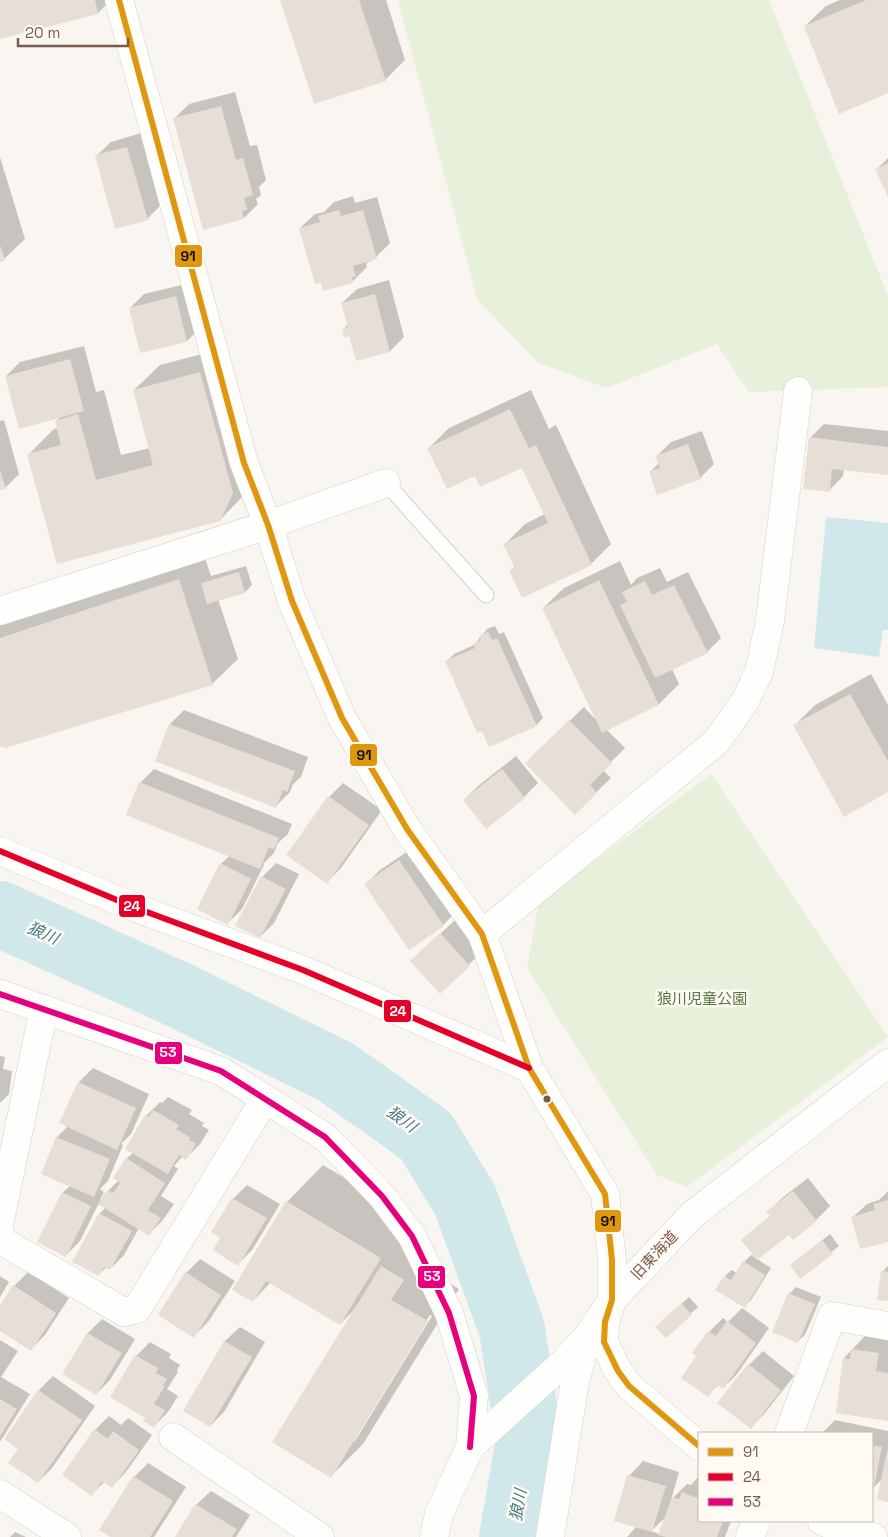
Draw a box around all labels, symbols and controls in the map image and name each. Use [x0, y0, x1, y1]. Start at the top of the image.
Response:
scale bar [18, 15, 128, 47]
text: 20 m [25, 23, 60, 42]
line badge: 91 [174, 244, 203, 268]
text: 91 [181, 247, 195, 265]
line badge: 91 [349, 743, 378, 767]
text: 91 [357, 746, 371, 764]
line badge: 24 [118, 894, 146, 918]
text: 24 [124, 897, 141, 915]
water label: 狼川 [24, 917, 64, 950]
park label: 狼川児童公園 [657, 989, 747, 1008]
line badge: 24 [383, 999, 412, 1023]
text: 24 [390, 1002, 407, 1020]
line badge: 53 [154, 1041, 183, 1065]
text: 53 [160, 1043, 176, 1061]
unlabelled marker [542, 1094, 552, 1104]
water label: 狼川 [383, 1101, 423, 1138]
line badge: 91 [594, 1209, 622, 1233]
text: 91 [601, 1212, 615, 1230]
street label: 旧東海道 [627, 1227, 681, 1283]
line badge: 53 [417, 1265, 446, 1289]
text: 53 [424, 1267, 440, 1285]
legend [698, 1432, 873, 1522]
text: 91 [743, 1442, 758, 1461]
text: 24 [743, 1467, 761, 1486]
water label: 狼川 [505, 1485, 531, 1523]
text: 53 [743, 1492, 761, 1511]

